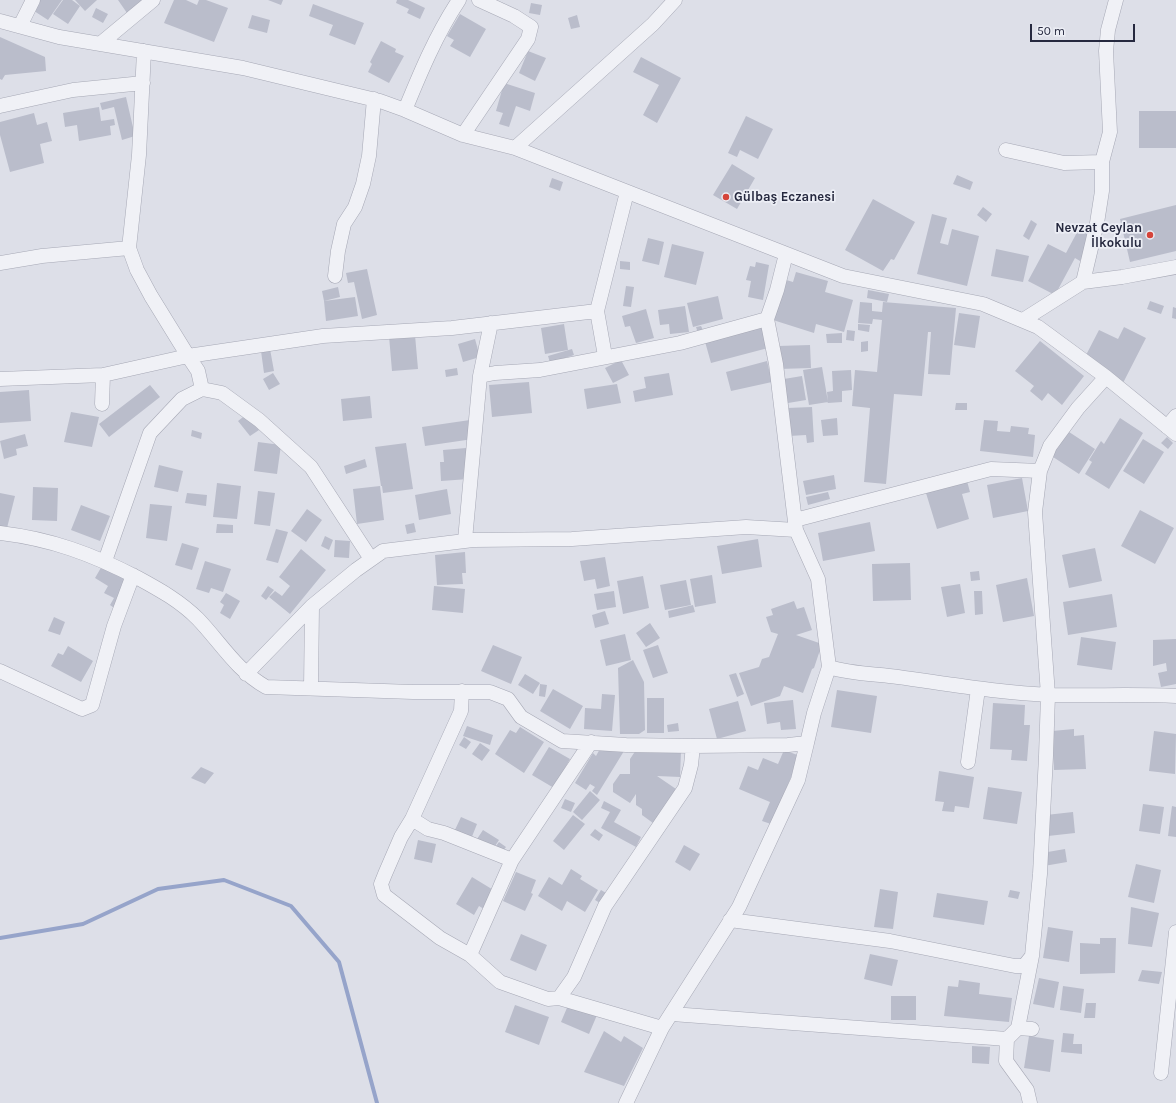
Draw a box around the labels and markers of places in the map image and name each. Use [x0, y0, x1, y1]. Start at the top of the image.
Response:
place label: Gülbaş Eczanesi [734, 189, 835, 205]
marker: Gülbaş Eczanesi [721, 192, 731, 202]
place label: Nevzat Ceylan İlkokulu [1055, 220, 1142, 251]
marker: Nevzat Ceylan İlkokulu [1145, 230, 1155, 240]

